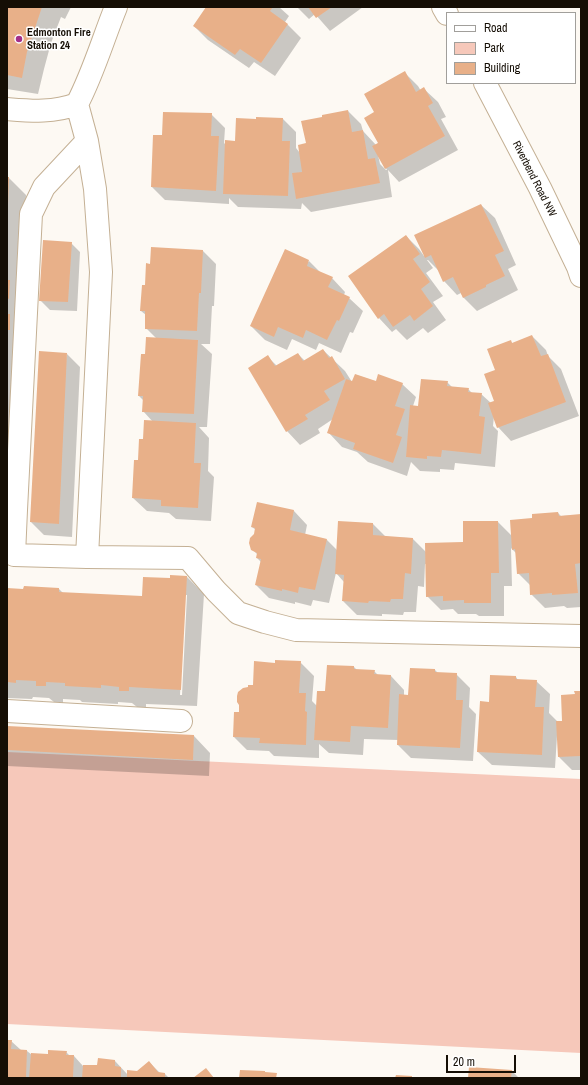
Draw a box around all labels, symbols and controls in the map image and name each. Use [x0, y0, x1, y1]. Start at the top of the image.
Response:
legend [446, 12, 576, 84]
text: Road [484, 20, 508, 36]
place label: Edmonton Fire Station 24 [27, 26, 91, 52]
marker: Edmonton Fire Station 24 [14, 34, 24, 44]
text: Park [484, 40, 504, 56]
text: Building [484, 60, 520, 76]
street label: Riverbend Road NW [509, 139, 559, 219]
scale bar [448, 1047, 518, 1073]
text: 20 m [453, 1054, 475, 1070]

